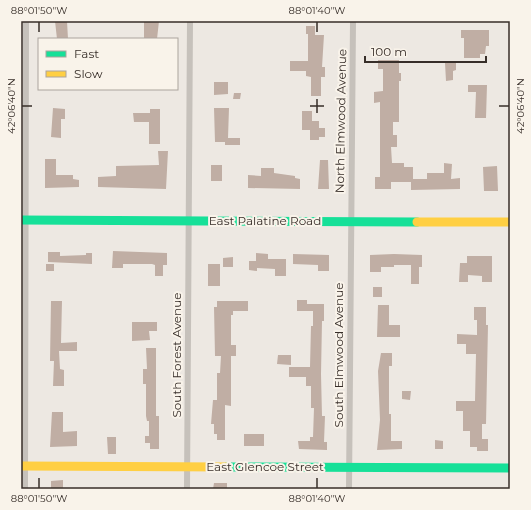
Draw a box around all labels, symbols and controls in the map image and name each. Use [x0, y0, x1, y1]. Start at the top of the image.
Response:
text: 88°01'50"W [11, 4, 67, 17]
text: 88°01'40"W [289, 4, 345, 17]
legend [38, 38, 178, 90]
scale bar [365, 38, 486, 64]
text: 100 m [371, 44, 407, 59]
text: Fast [74, 46, 99, 61]
street label: North Elmwood Avenue [332, 49, 349, 193]
text: Slow [74, 66, 103, 81]
text: 42°06'40"N [5, 78, 18, 134]
text: 42°06'40"N [514, 78, 527, 134]
street label: East Palatine Road [209, 213, 321, 228]
street label: South Elmwood Avenue [331, 283, 346, 427]
street label: South Forest Avenue [169, 292, 184, 418]
street label: East Glencoe Street [206, 459, 324, 474]
text: 88°01'50"W [11, 492, 67, 505]
text: 88°01'40"W [289, 492, 345, 505]

